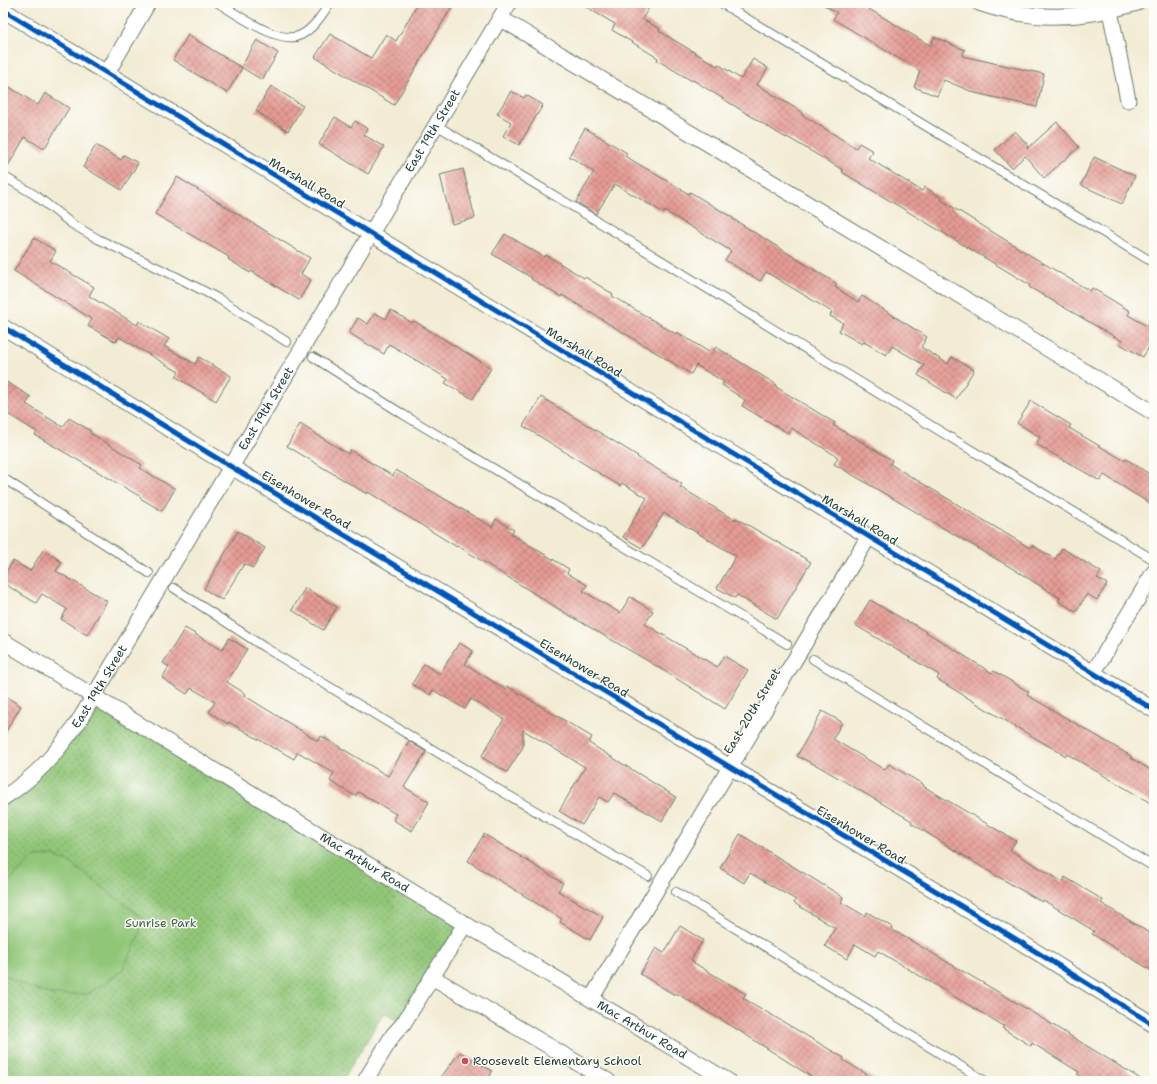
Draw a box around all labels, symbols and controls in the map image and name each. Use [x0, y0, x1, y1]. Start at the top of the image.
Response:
street label: East 19th Street [401, 86, 464, 175]
street label: Marshall Road [266, 154, 348, 212]
street label: Marshall Road [543, 323, 625, 381]
street label: East 19th Street [235, 364, 297, 453]
street label: Eisenhower Road [258, 467, 354, 533]
street label: Marshall Road [819, 491, 901, 549]
street label: Eisenhower Road [536, 635, 632, 701]
street label: East 19th Street [68, 642, 131, 731]
street label: East 20th Street [720, 665, 784, 757]
street label: Eisenhower Road [813, 802, 909, 868]
street label: Mac Arthur Road [317, 829, 413, 896]
park label: Sunrise Park [125, 915, 197, 931]
street label: Mac Arthur Road [594, 997, 690, 1063]
place label: Roosevelt Elementary School [473, 1053, 642, 1069]
marker: Roosevelt Elementary School [460, 1056, 470, 1066]

